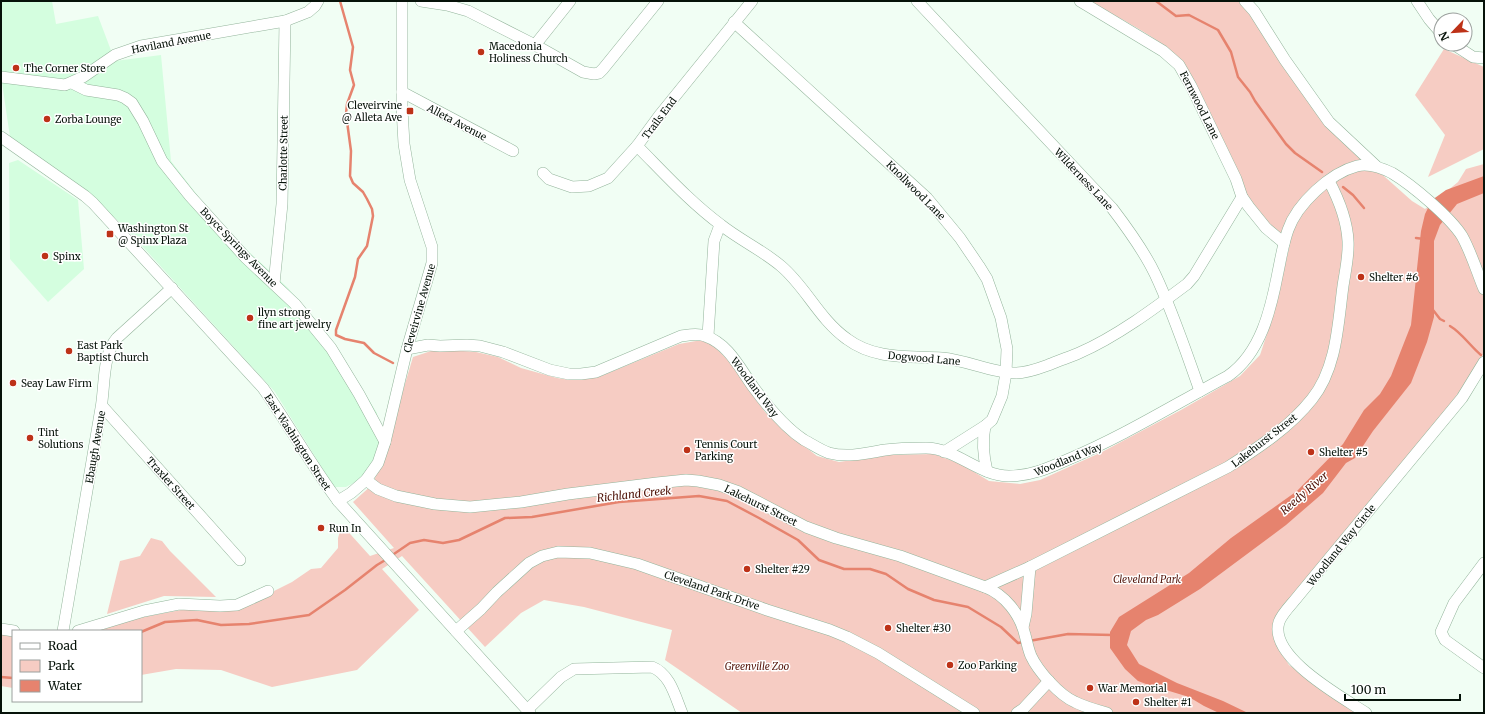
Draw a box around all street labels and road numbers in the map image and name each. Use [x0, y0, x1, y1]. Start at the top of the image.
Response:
street label: Haviland Avenue [130, 28, 212, 57]
street label: Fernwood Lane [1177, 69, 1222, 141]
street label: Trails End [639, 95, 679, 142]
street label: Alleta Avenue [424, 101, 489, 144]
street label: Charlotte Street [276, 115, 291, 191]
street label: Wilderness Lane [1051, 145, 1116, 213]
street label: Knollwood Lane [883, 158, 948, 223]
street label: Boyce Springs Avenue [197, 205, 280, 290]
street label: Cleveirvine Avenue [401, 262, 438, 354]
street label: Dogwood Lane [887, 349, 961, 368]
street label: Woodland Way [727, 354, 782, 420]
street label: East Washington Street [261, 392, 334, 493]
street label: Ebaugh Avenue [83, 410, 108, 485]
street label: Lakehurst Street [1229, 411, 1300, 470]
street label: Woodland Way [1032, 440, 1104, 479]
street label: Traxler Street [144, 454, 198, 512]
street label: Lakehurst Street [722, 482, 800, 529]
street label: Woodland Way Circle [1304, 502, 1378, 590]
street label: Cleveland Park Drive [663, 568, 761, 613]

